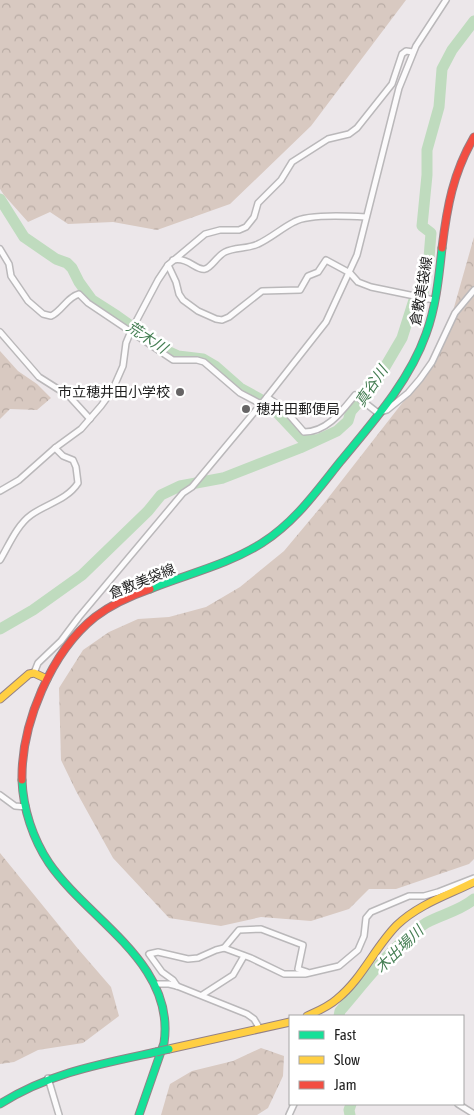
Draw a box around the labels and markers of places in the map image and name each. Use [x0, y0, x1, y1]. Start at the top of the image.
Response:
place label: 市立穂井田小学校 [58, 384, 170, 400]
marker: 市立穂井田小学校 [174, 386, 186, 398]
place label: 穂井田郵便局 [256, 401, 340, 417]
marker: 穂井田郵便局 [240, 403, 252, 415]

